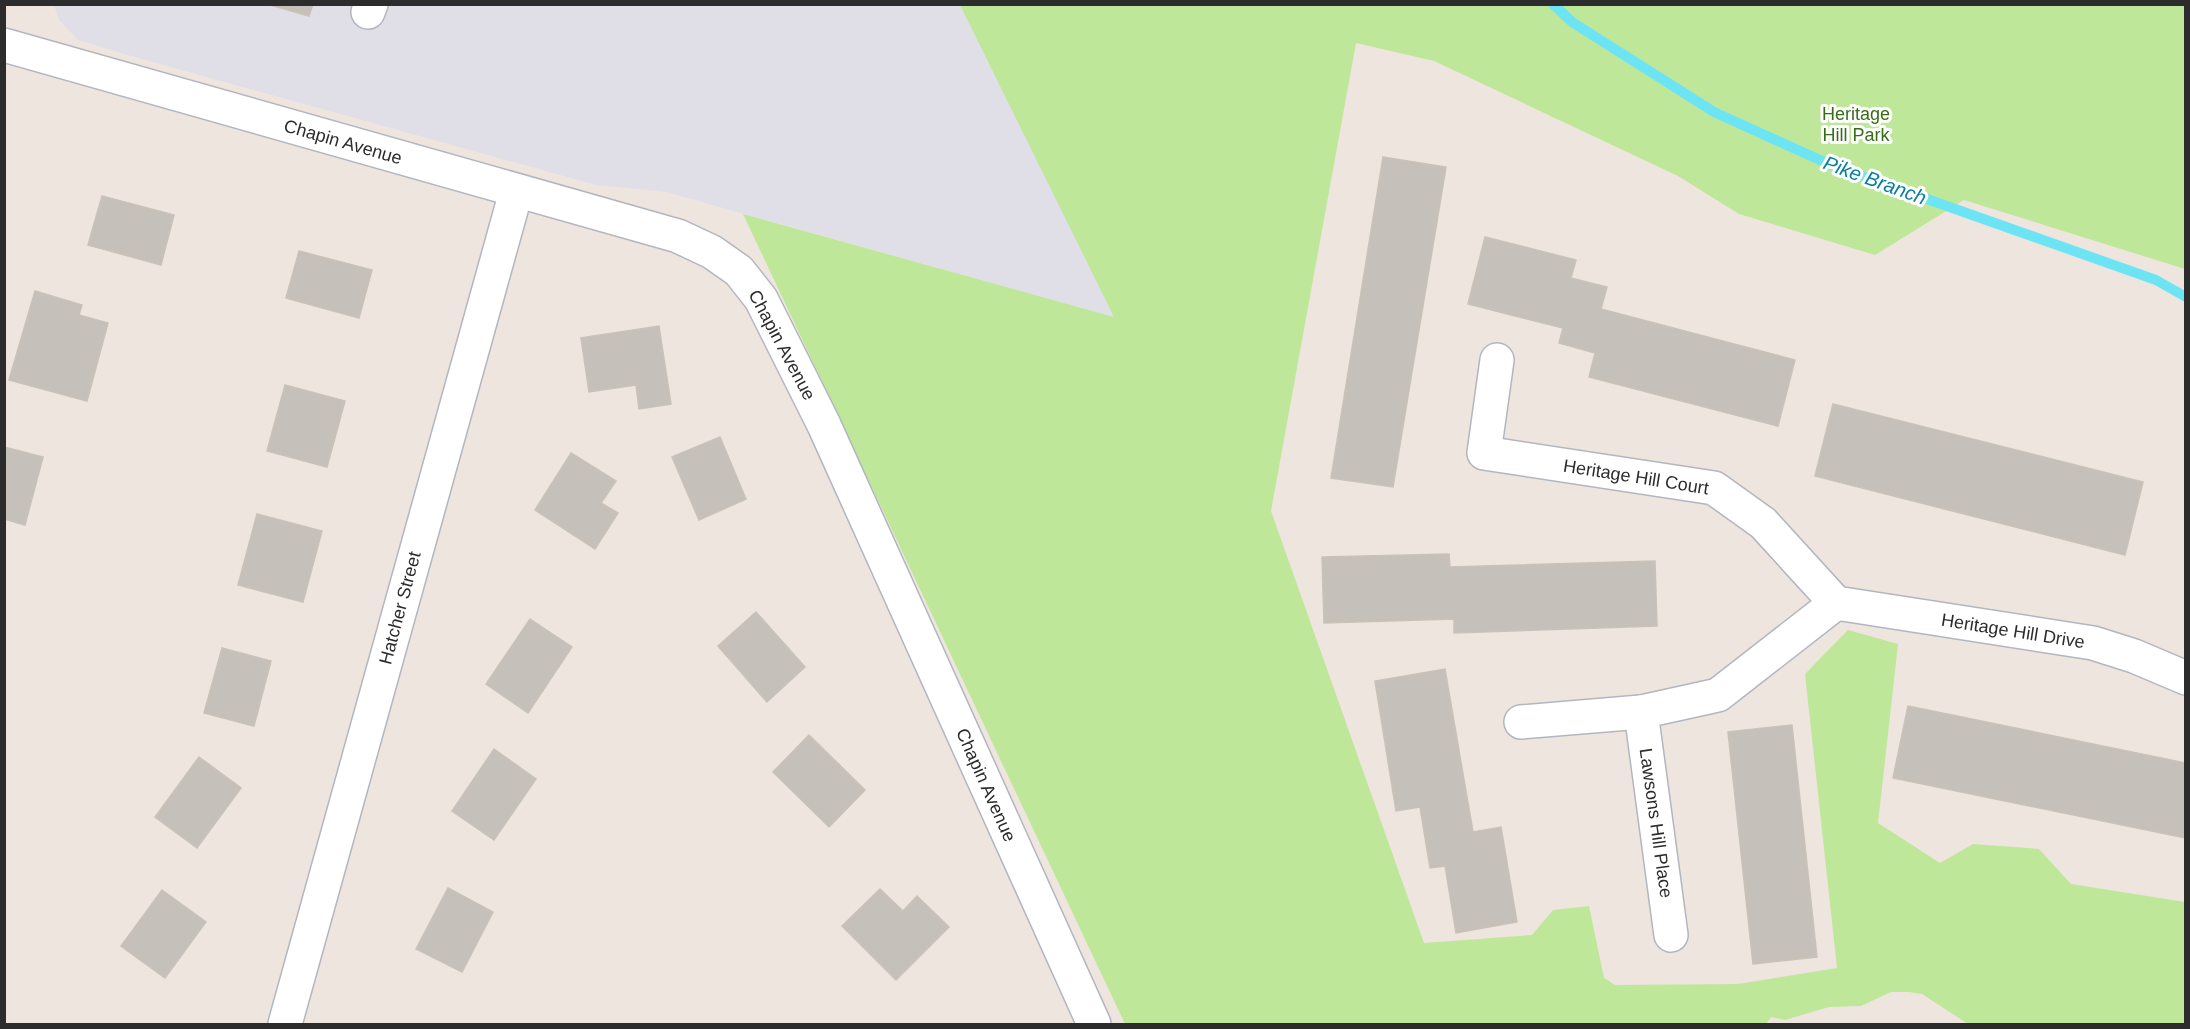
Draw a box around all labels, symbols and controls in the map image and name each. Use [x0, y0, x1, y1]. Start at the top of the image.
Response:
park label: Heritage Hill Park [1822, 104, 1891, 145]
street label: Chapin Avenue [282, 116, 404, 168]
water label: Pike Branch [1821, 151, 1929, 209]
street label: Chapin Avenue [745, 287, 819, 403]
street label: Heritage Hill Court [1562, 456, 1710, 498]
street label: Hatcher Street [375, 549, 425, 667]
street label: Heritage Hill Drive [1940, 610, 2086, 652]
street label: Chapin Avenue [952, 725, 1020, 845]
street label: Lawsons Hill Place [1636, 747, 1676, 899]

